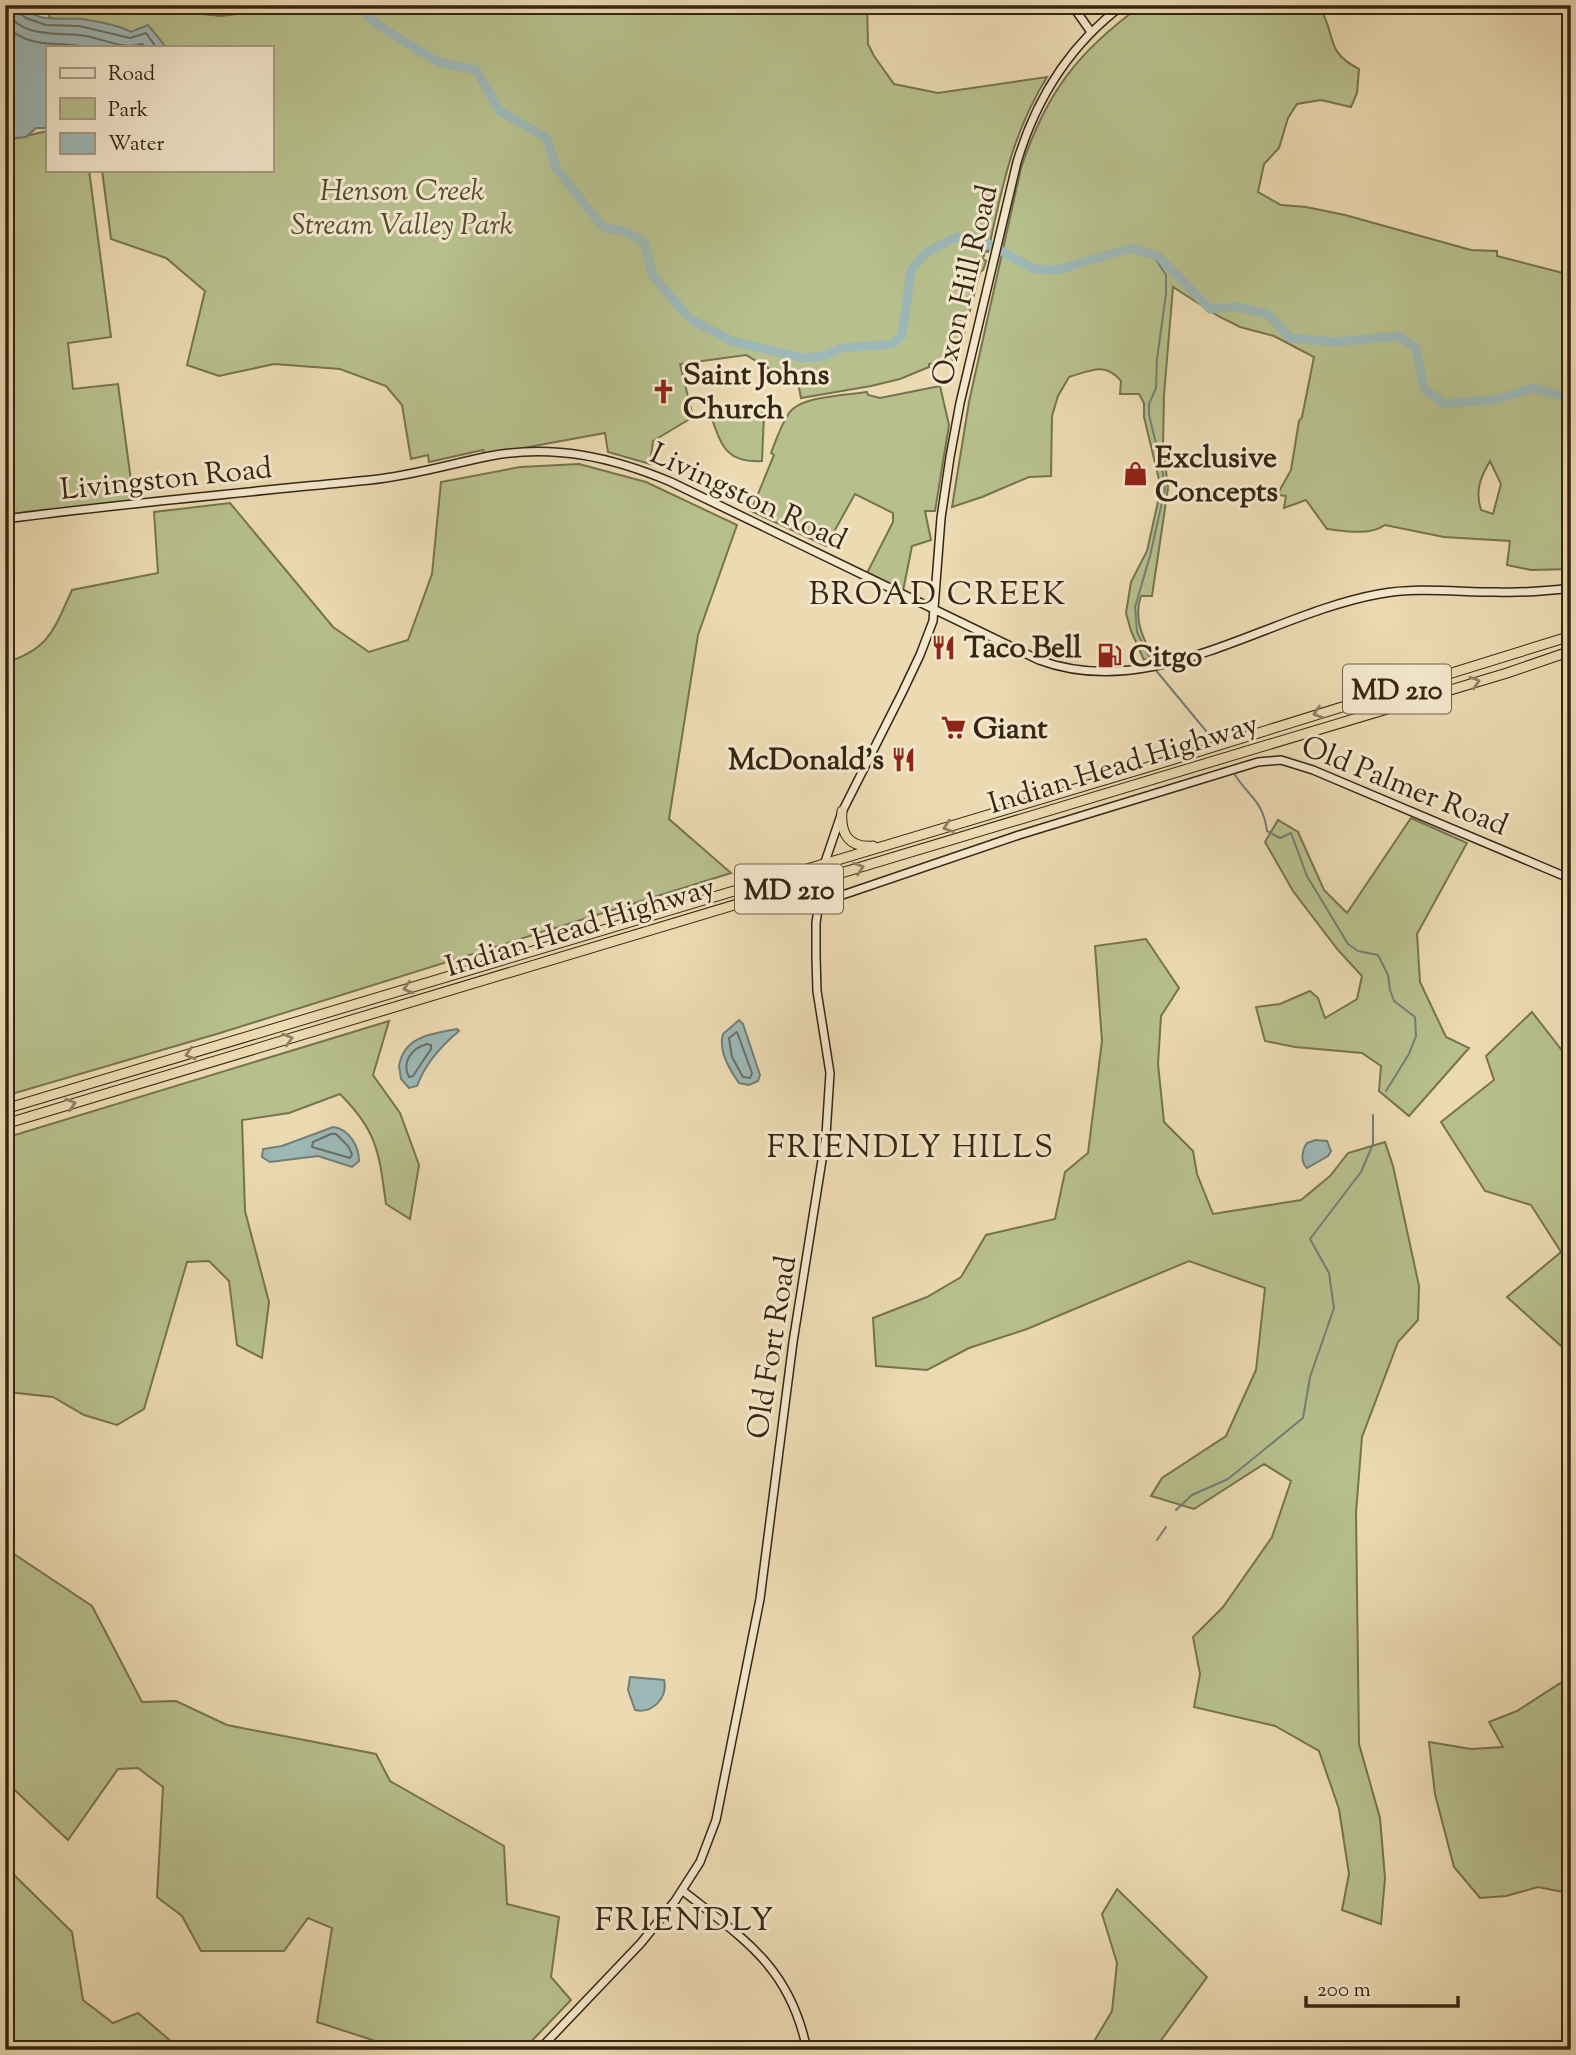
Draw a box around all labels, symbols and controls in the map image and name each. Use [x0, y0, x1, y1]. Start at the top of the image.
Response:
legend [46, 46, 273, 172]
text: Road [108, 60, 155, 90]
text: Park [108, 96, 149, 126]
text: Water [108, 130, 165, 160]
park label: Henson Creek Stream Valley Park [291, 171, 513, 248]
street label: Oxon Hill Road [922, 181, 1010, 390]
place label: Saint Johns Church [683, 355, 830, 432]
church icon: Saint Johns Church [649, 377, 677, 405]
street label: Livingston Road [642, 434, 853, 563]
place label: Exclusive Concepts [1155, 438, 1278, 515]
street label: Livingston Road [58, 448, 274, 513]
shop icon: Exclusive Concepts [1121, 460, 1149, 488]
district label: BROAD CREEK [809, 573, 1067, 619]
place label: Taco Bell [964, 628, 1082, 671]
restaurant icon: Taco Bell [930, 633, 958, 661]
place label: Citgo [1129, 637, 1202, 680]
fuel station icon: Citgo [1095, 642, 1123, 670]
road number: MD 210 [1343, 664, 1451, 714]
one-way arrow [1469, 676, 1481, 691]
street label: Indian Head Highway [984, 704, 1264, 827]
one-way arrow [1312, 705, 1324, 720]
place label: Giant [973, 709, 1048, 752]
supermarket icon: Giant [939, 714, 967, 742]
street label: Old Palmer Road [1294, 726, 1514, 848]
place label: McDonald's [728, 740, 884, 783]
restaurant icon: McDonald's [890, 745, 918, 773]
one-way arrow [942, 818, 954, 833]
one-way arrow [852, 862, 864, 877]
road number: MD 210 [735, 864, 843, 914]
street label: Indian Head Highway [441, 867, 721, 990]
one-way arrow [402, 980, 415, 994]
one-way arrow [282, 1032, 294, 1047]
one-way arrow [184, 1045, 196, 1060]
one-way arrow [64, 1098, 76, 1113]
district label: FRIENDLY HILLS [767, 1126, 1055, 1172]
street label: Old Fort Road [738, 1253, 809, 1442]
district label: FRIENDLY [594, 1898, 776, 1946]
scale bar [1306, 1964, 1459, 2008]
text: 200 m [1317, 1976, 1371, 2006]

